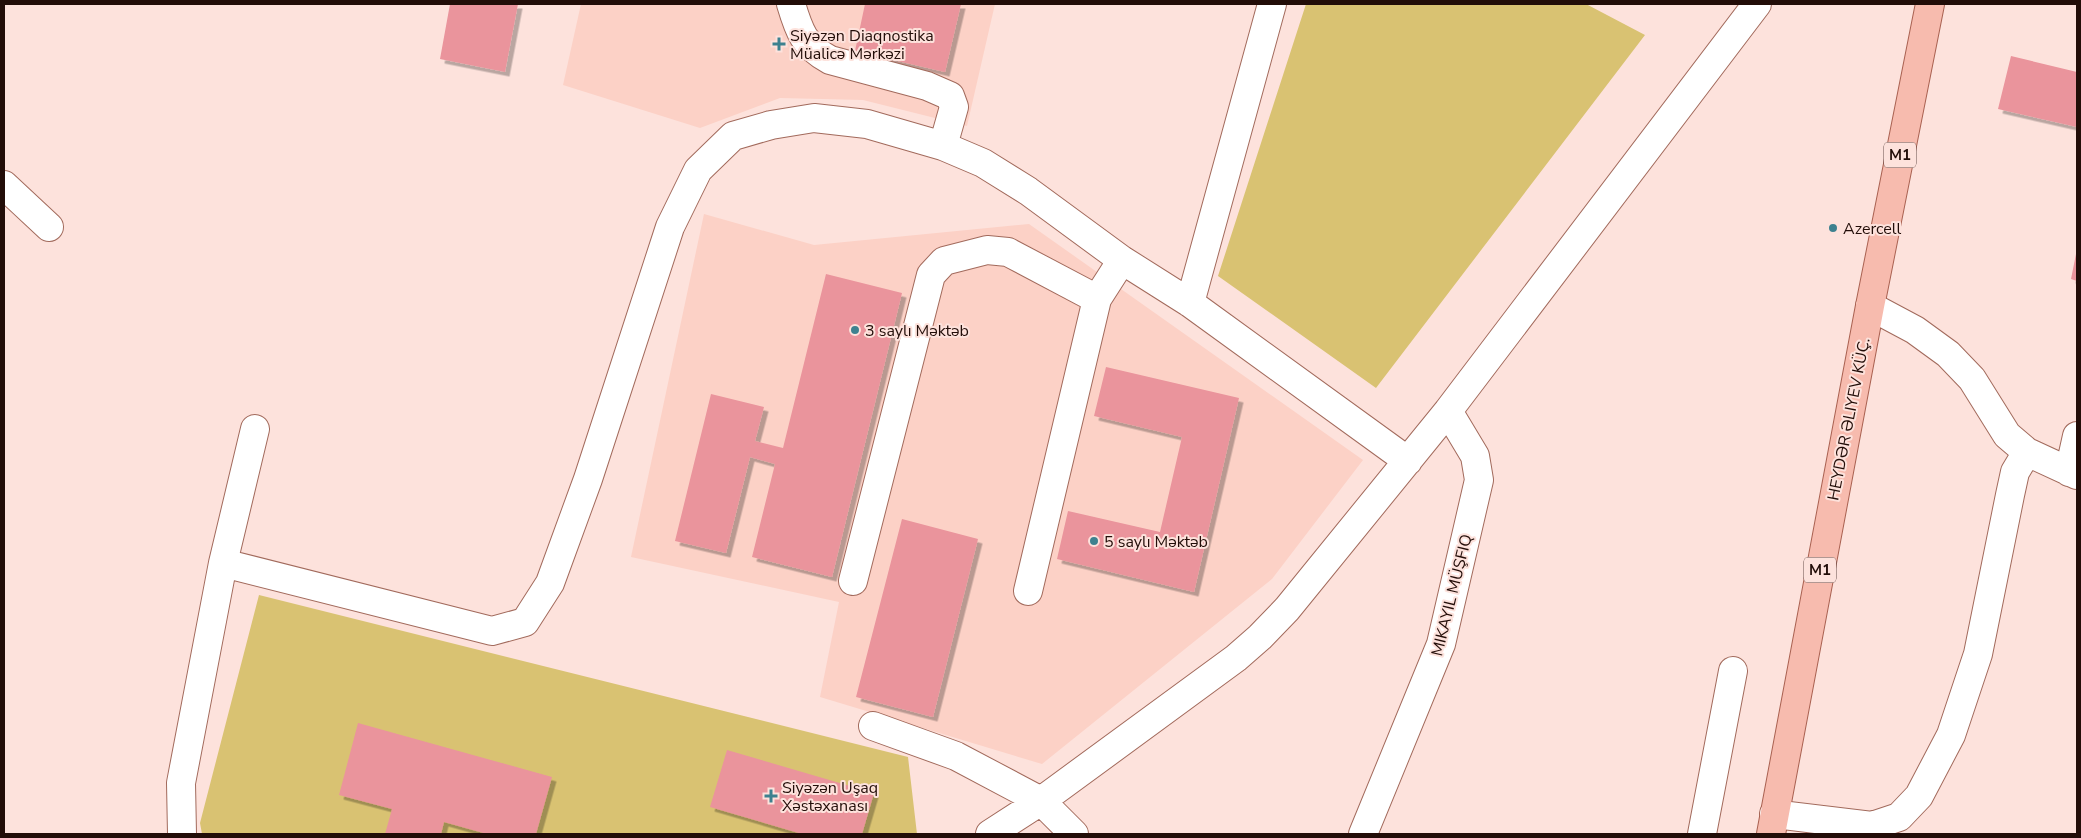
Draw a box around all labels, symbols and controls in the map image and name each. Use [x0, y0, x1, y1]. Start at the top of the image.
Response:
place label: Siyəzən Diaqnostika Müalicə Mərkəzi [790, 25, 934, 65]
marker: Siyəzən Diaqnostika Müalicə Mərkəzi [772, 37, 786, 51]
road number: M1 [1884, 142, 1916, 168]
place label: Azercell [1843, 218, 1902, 240]
marker: Azercell [1827, 222, 1839, 234]
place label: 3 saylı Məktəb [865, 320, 969, 342]
marker: 3 saylı Məktəb [849, 324, 861, 336]
street label: HEYDƏR ƏLIYEV KÜÇ. [1822, 336, 1876, 502]
place label: 5 saylı Məktəb [1104, 531, 1208, 553]
street label: MIKAYIL MÜŞFIQ [1426, 532, 1478, 659]
marker: 5 saylı Məktəb [1088, 535, 1100, 547]
road number: M1 [1804, 558, 1836, 582]
place label: Siyəzən Uşaq Xəstəxanası [782, 777, 878, 817]
marker: Siyəzən Uşaq Xəstəxanası [764, 789, 778, 803]

